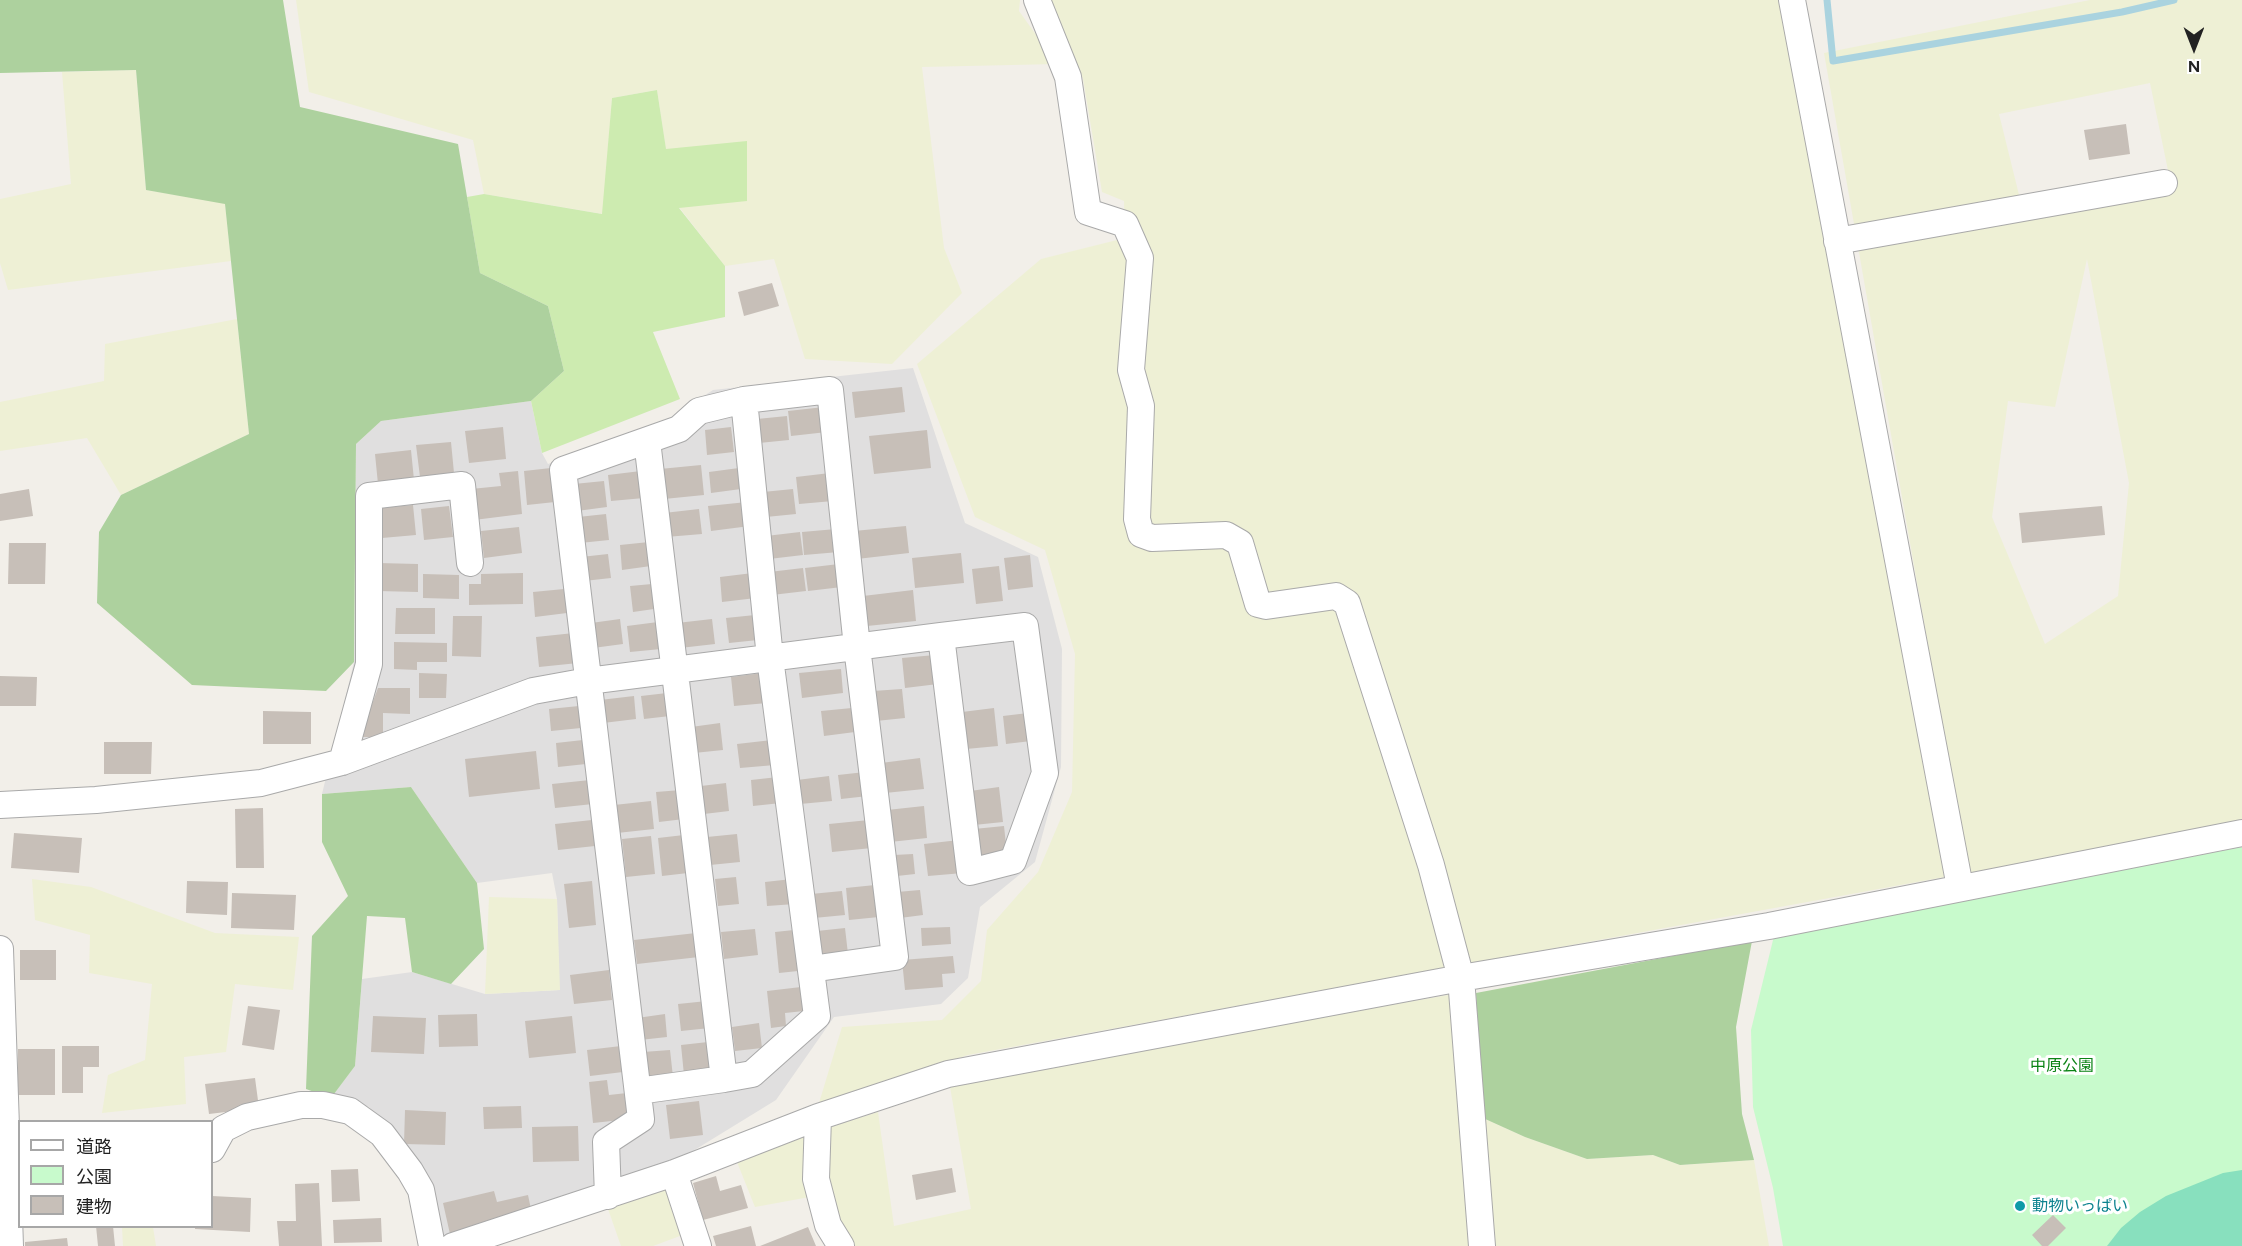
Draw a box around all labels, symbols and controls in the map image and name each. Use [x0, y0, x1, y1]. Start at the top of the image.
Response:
north arrow [2164, 18, 2224, 78]
text: N [2188, 57, 2200, 76]
park label: 中原公園 [2030, 1056, 2094, 1076]
legend [18, 1120, 213, 1228]
text: 道路 [76, 1136, 112, 1158]
text: 公園 [76, 1166, 112, 1188]
text: 建物 [76, 1196, 112, 1218]
place label: 動物いっぱい [2032, 1196, 2128, 1216]
marker: 動物いっぱい [2013, 1199, 2027, 1213]

